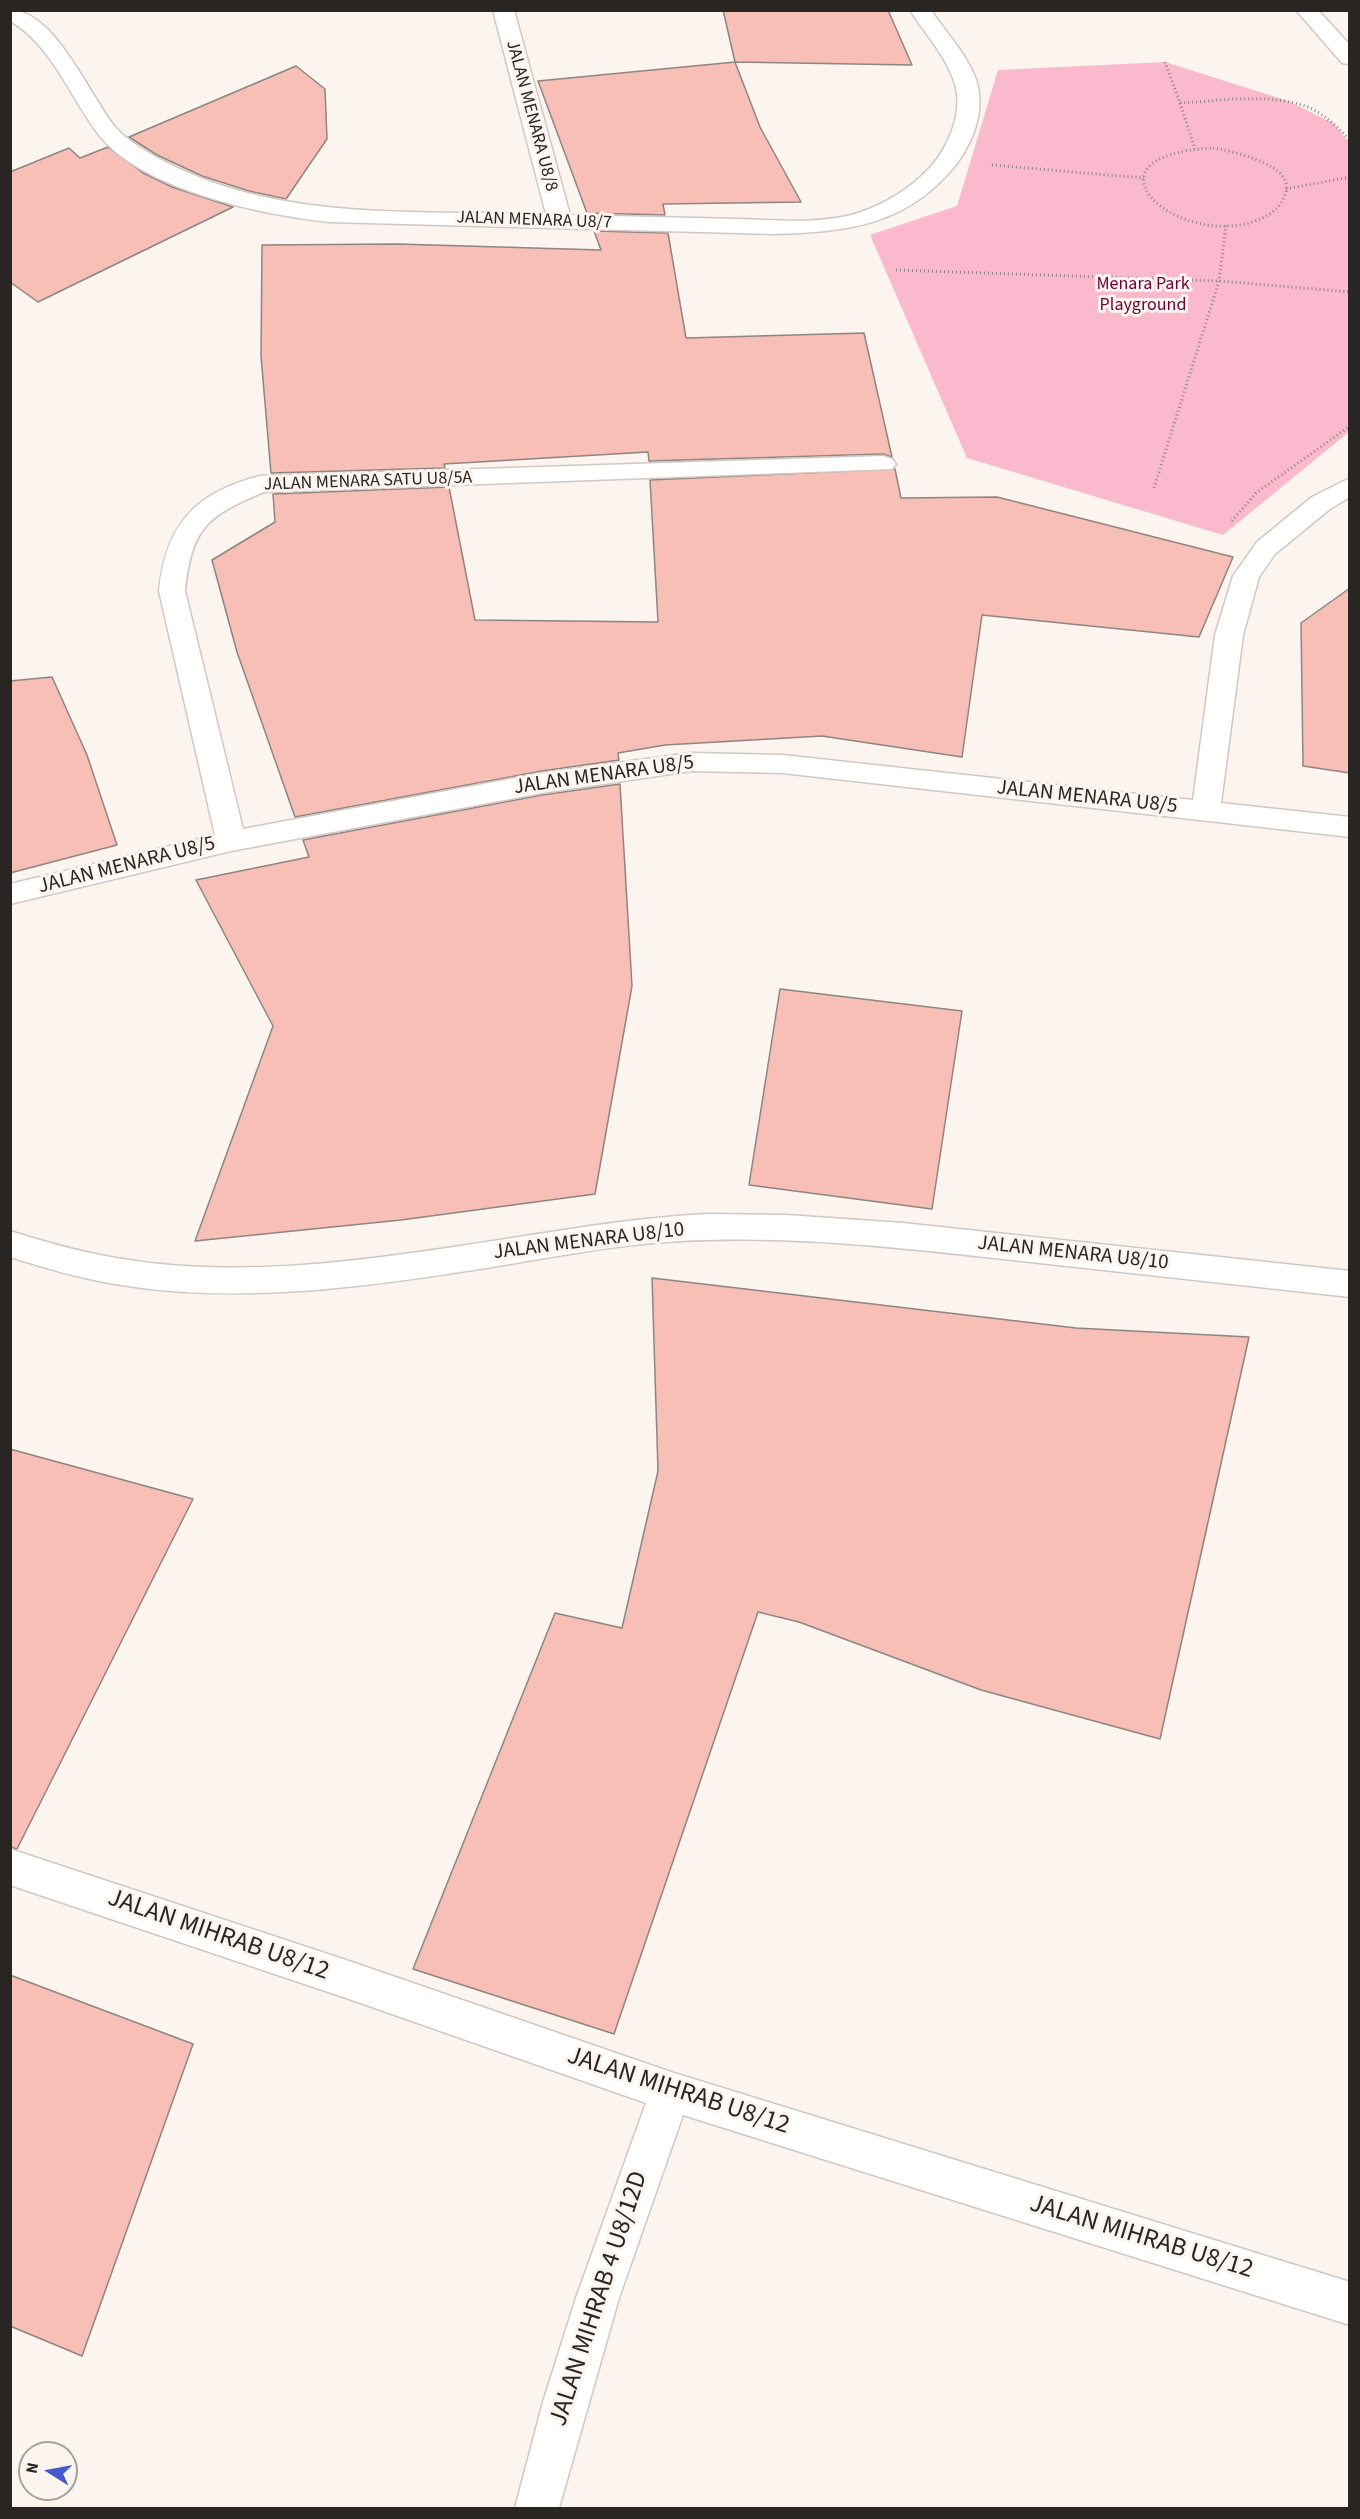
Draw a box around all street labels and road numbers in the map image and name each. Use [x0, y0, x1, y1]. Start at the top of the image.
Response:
street label: JALAN MENARA U8/8 [500, 38, 562, 194]
street label: JALAN MENARA U8/7 [456, 207, 612, 235]
street label: JALAN MENARA SATU U8/5A [263, 468, 473, 496]
street label: JALAN MENARA U8/5 [512, 751, 696, 801]
street label: JALAN MENARA U8/5 [995, 776, 1179, 820]
street label: JALAN MENARA U8/5 [36, 832, 218, 900]
street label: JALAN MENARA U8/10 [492, 1218, 686, 1266]
street label: JALAN MENARA U8/10 [976, 1231, 1170, 1277]
street label: JALAN MIHRAB U8/12 [103, 1883, 333, 1989]
street label: JALAN MIHRAB U8/12 [563, 2041, 793, 2143]
street label: JALAN MIHRAB 4 U8/12D [544, 2168, 656, 2430]
street label: JALAN MIHRAB U8/12 [1025, 2189, 1257, 2287]

